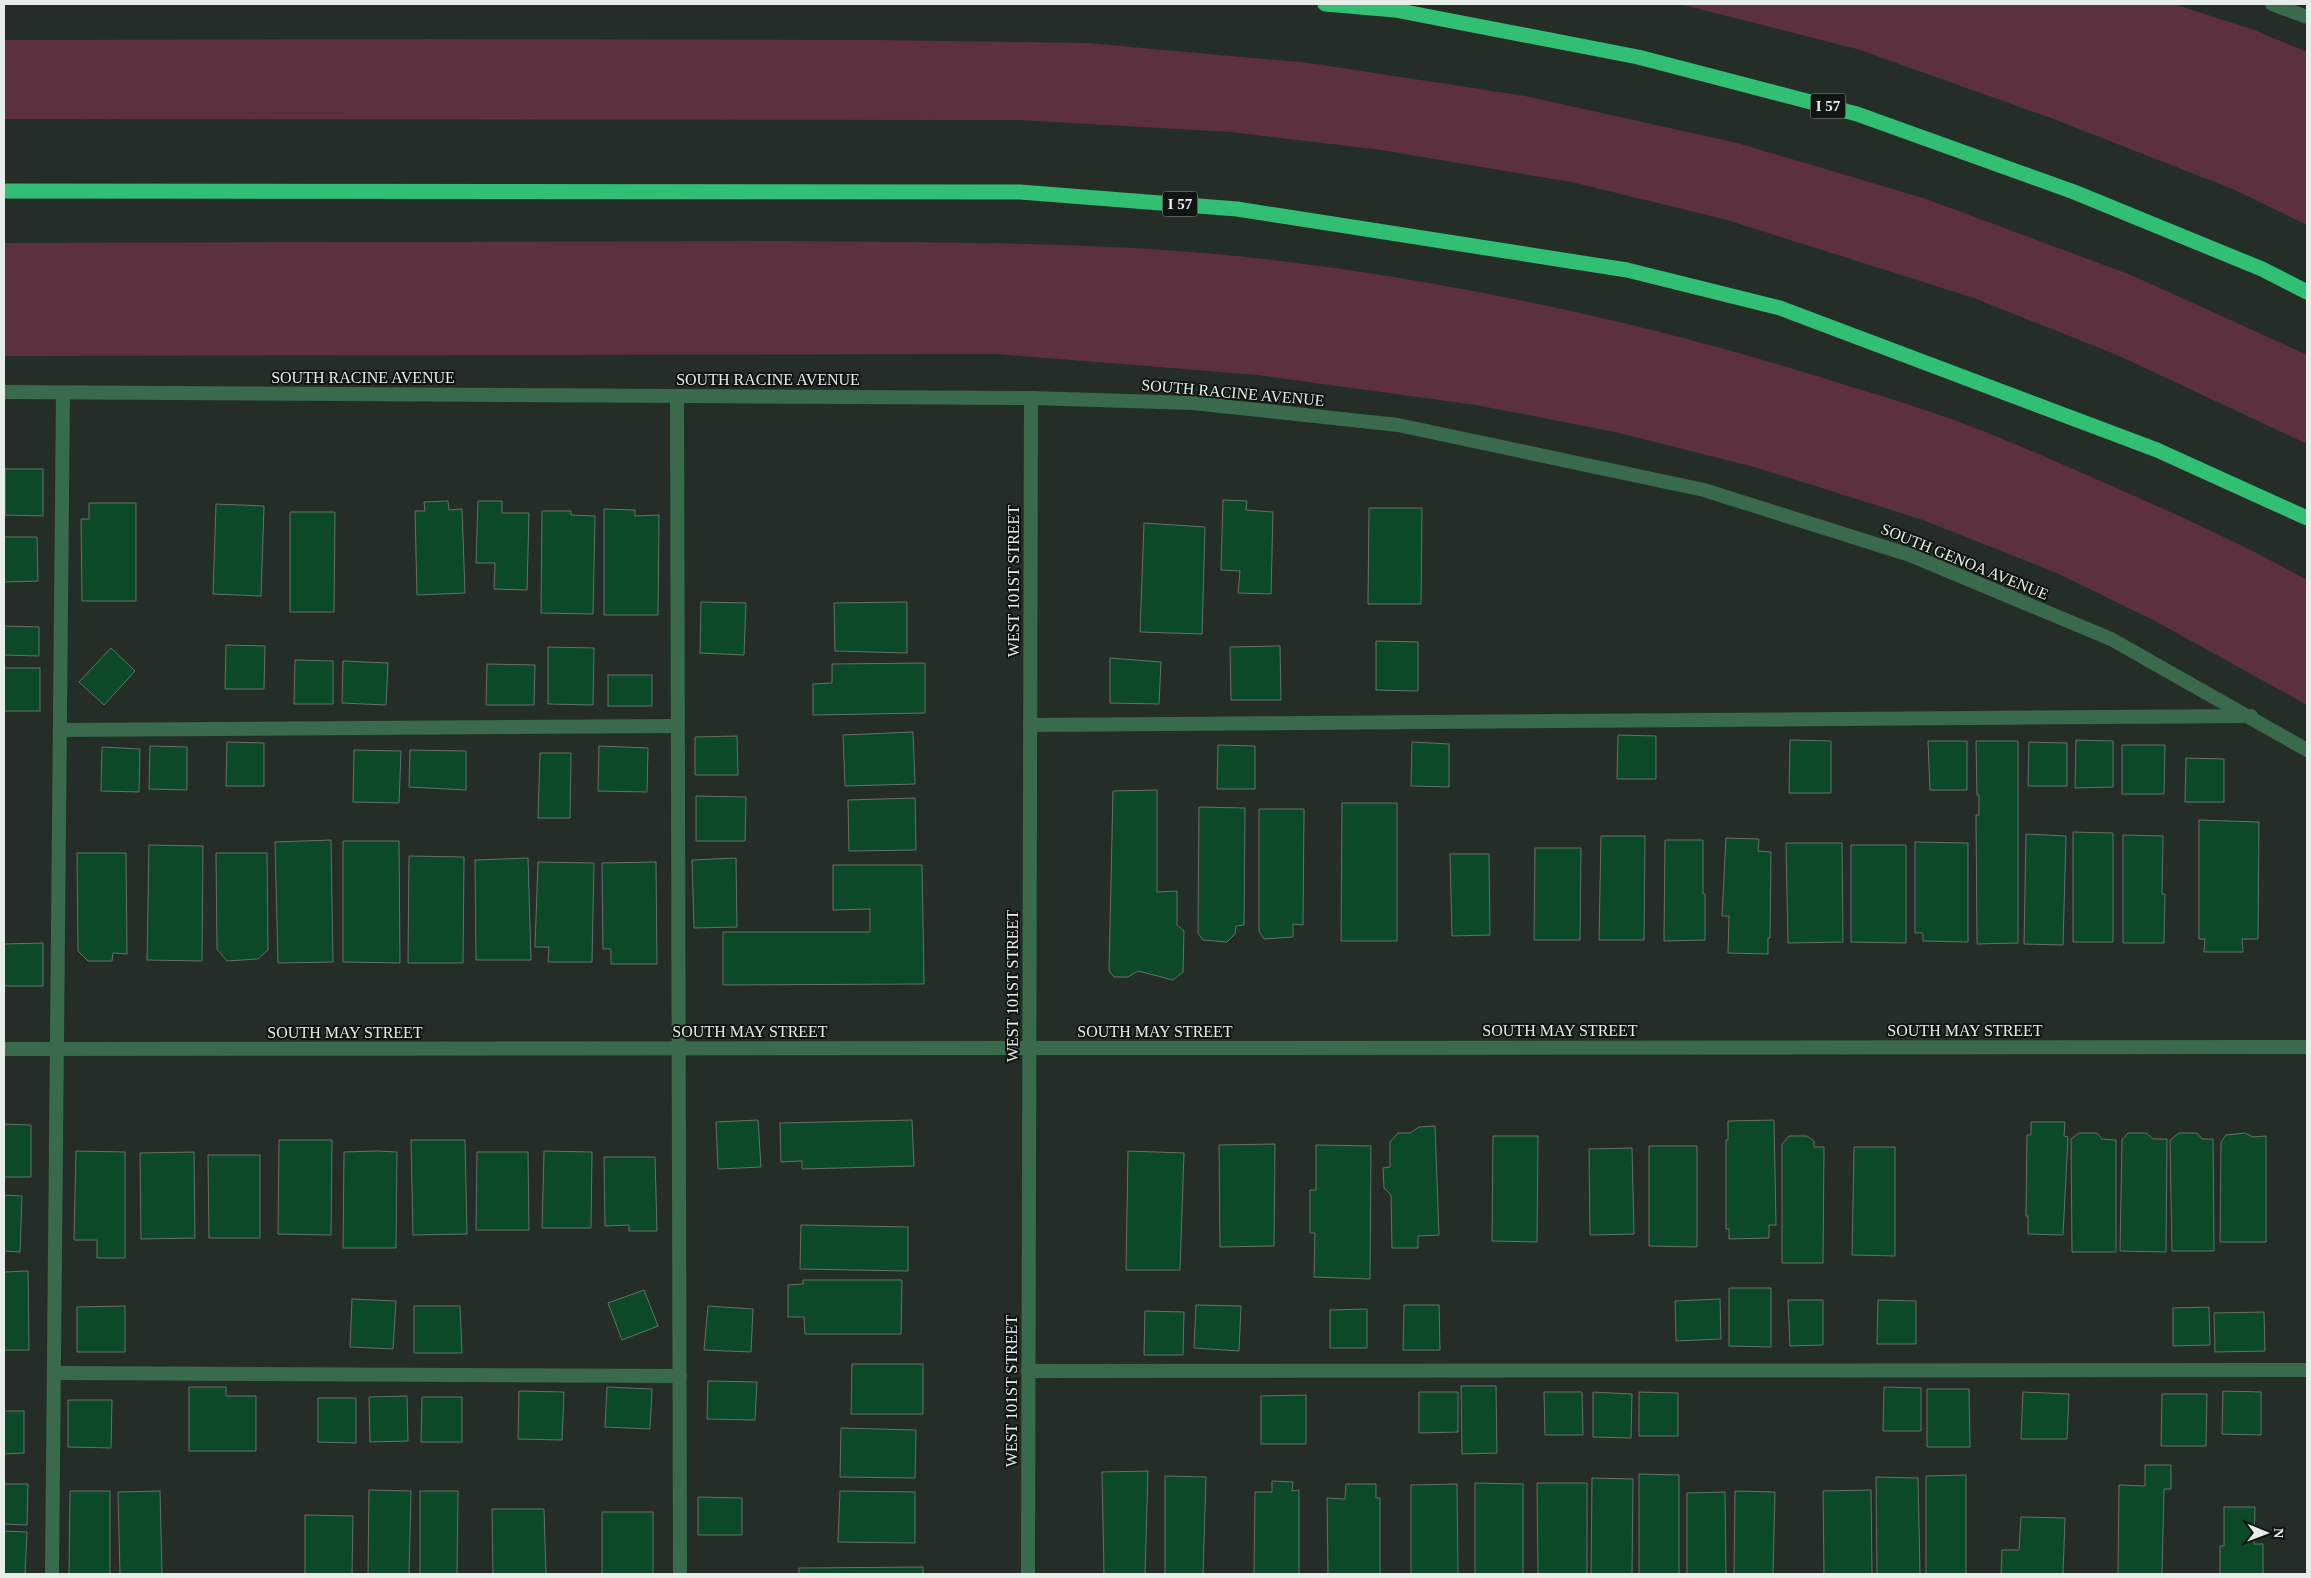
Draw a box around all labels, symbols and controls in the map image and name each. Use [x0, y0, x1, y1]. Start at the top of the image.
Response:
road number: I 57 [1810, 94, 1846, 118]
road number: I 57 [1162, 192, 1198, 216]
street label: SOUTH RACINE AVENUE [271, 369, 455, 386]
street label: SOUTH RACINE AVENUE [676, 371, 860, 388]
street label: SOUTH RACINE AVENUE [1141, 376, 1325, 409]
street label: WEST 101ST STREET [1005, 505, 1022, 657]
street label: SOUTH GENOA AVENUE [1879, 520, 2051, 603]
street label: WEST 101ST STREET [1004, 910, 1021, 1062]
street label: SOUTH MAY STREET [1482, 1022, 1638, 1039]
street label: SOUTH MAY STREET [1887, 1022, 2043, 1039]
street label: SOUTH MAY STREET [672, 1023, 828, 1040]
street label: SOUTH MAY STREET [1077, 1023, 1233, 1040]
street label: SOUTH MAY STREET [267, 1024, 423, 1041]
street label: WEST 101ST STREET [1003, 1315, 1020, 1467]
north arrow [2241, 1508, 2291, 1558]
text: N [2271, 1528, 2286, 1538]

